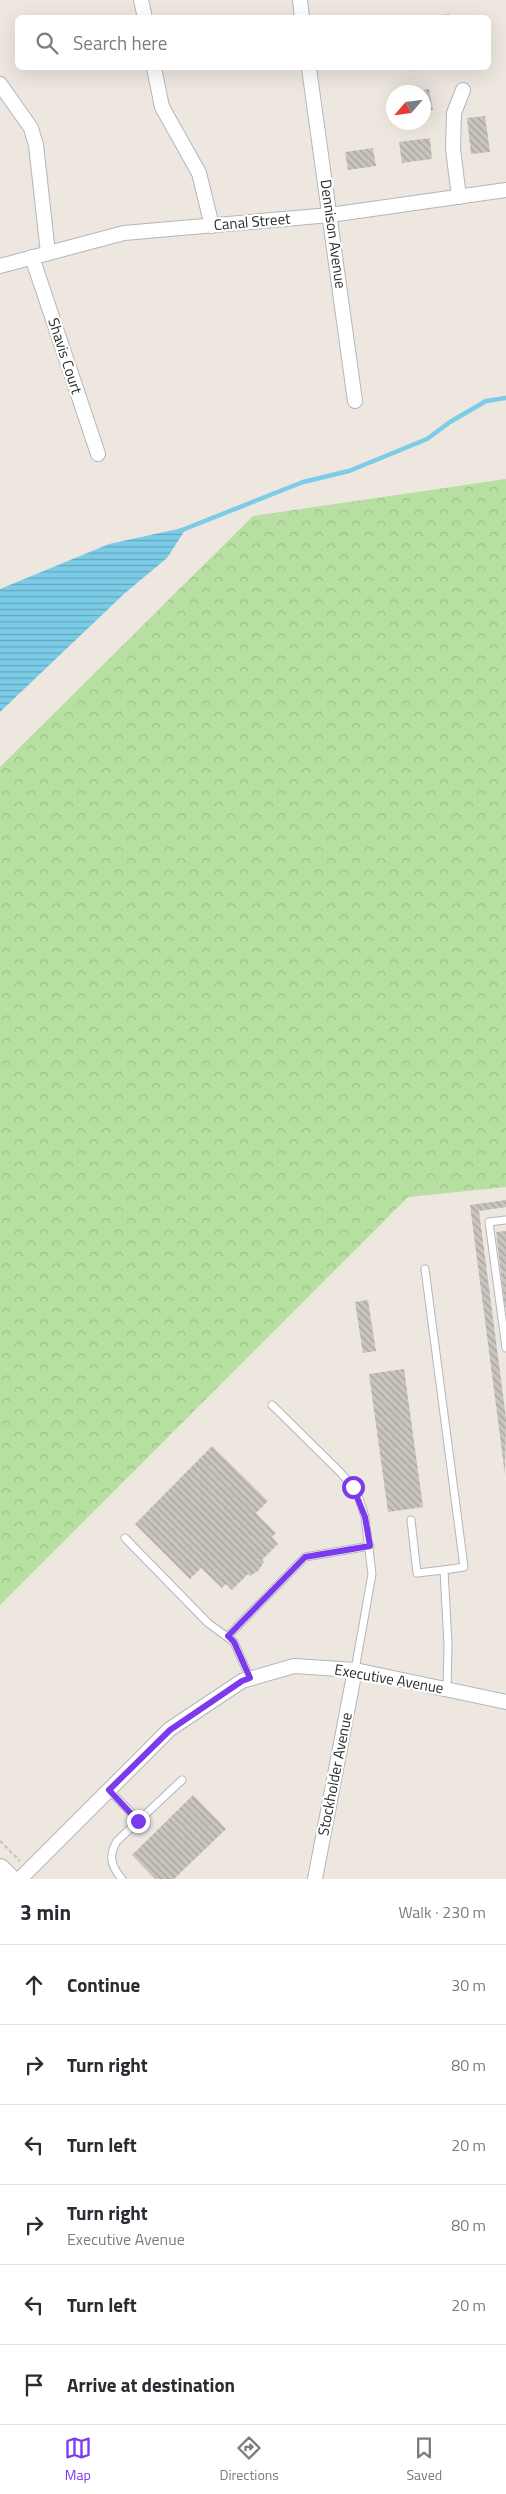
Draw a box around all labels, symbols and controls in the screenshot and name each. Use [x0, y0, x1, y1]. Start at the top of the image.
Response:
search box [15, 15, 491, 70]
text: Search here [73, 28, 167, 57]
icon: search [33, 29, 61, 57]
north arrow [386, 85, 431, 130]
street label: Dennison Avenue [314, 178, 353, 290]
street label: Canal Street [213, 207, 292, 236]
street label: Shavis Court [42, 315, 89, 398]
route start [342, 1476, 365, 1499]
street label: Executive Avenue [333, 1658, 445, 1699]
street label: Stockholder Avenue [311, 1710, 358, 1838]
route end [127, 1810, 150, 1833]
text: 3 min [20, 1896, 71, 1928]
text: Walk · 230 m [398, 1900, 486, 1924]
text: Continue [67, 1970, 140, 1999]
icon: ahead [20, 1971, 48, 1999]
text: 30 m [451, 1973, 486, 1997]
text: Turn right [67, 2050, 148, 2079]
icon: right [20, 2051, 48, 2079]
text: 80 m [451, 2053, 486, 2077]
text: Turn left [67, 2130, 137, 2159]
icon: left [20, 2131, 48, 2159]
text: 20 m [451, 2133, 486, 2157]
text: Turn right [67, 2198, 148, 2227]
icon: right [20, 2211, 48, 2239]
text: 80 m [451, 2213, 486, 2237]
text: Executive Avenue [67, 2227, 185, 2251]
text: Turn left [67, 2290, 137, 2319]
icon: left [20, 2291, 48, 2319]
text: 20 m [451, 2293, 486, 2317]
text: Arrive at destination [67, 2370, 235, 2399]
icon: arrive [20, 2371, 48, 2399]
tab: Map [64, 2434, 92, 2485]
tab: Directions [219, 2434, 279, 2485]
tab: Saved [407, 2434, 442, 2485]

